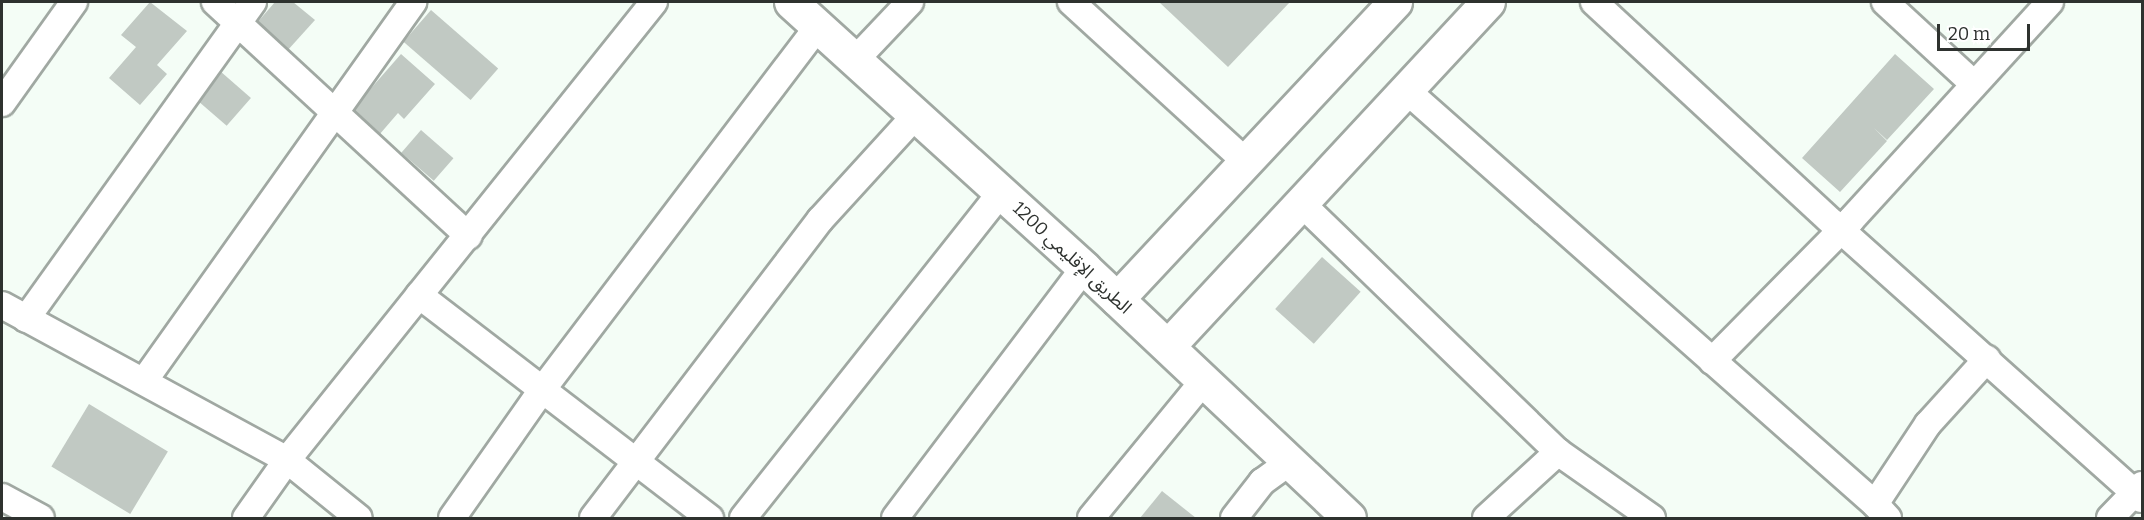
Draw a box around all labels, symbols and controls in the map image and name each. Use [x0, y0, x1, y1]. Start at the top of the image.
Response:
scale bar [1940, 12, 2033, 50]
text: 20 m [1948, 23, 1990, 45]
street label: الطريق الإقليمي 1200 [1008, 198, 1136, 318]

